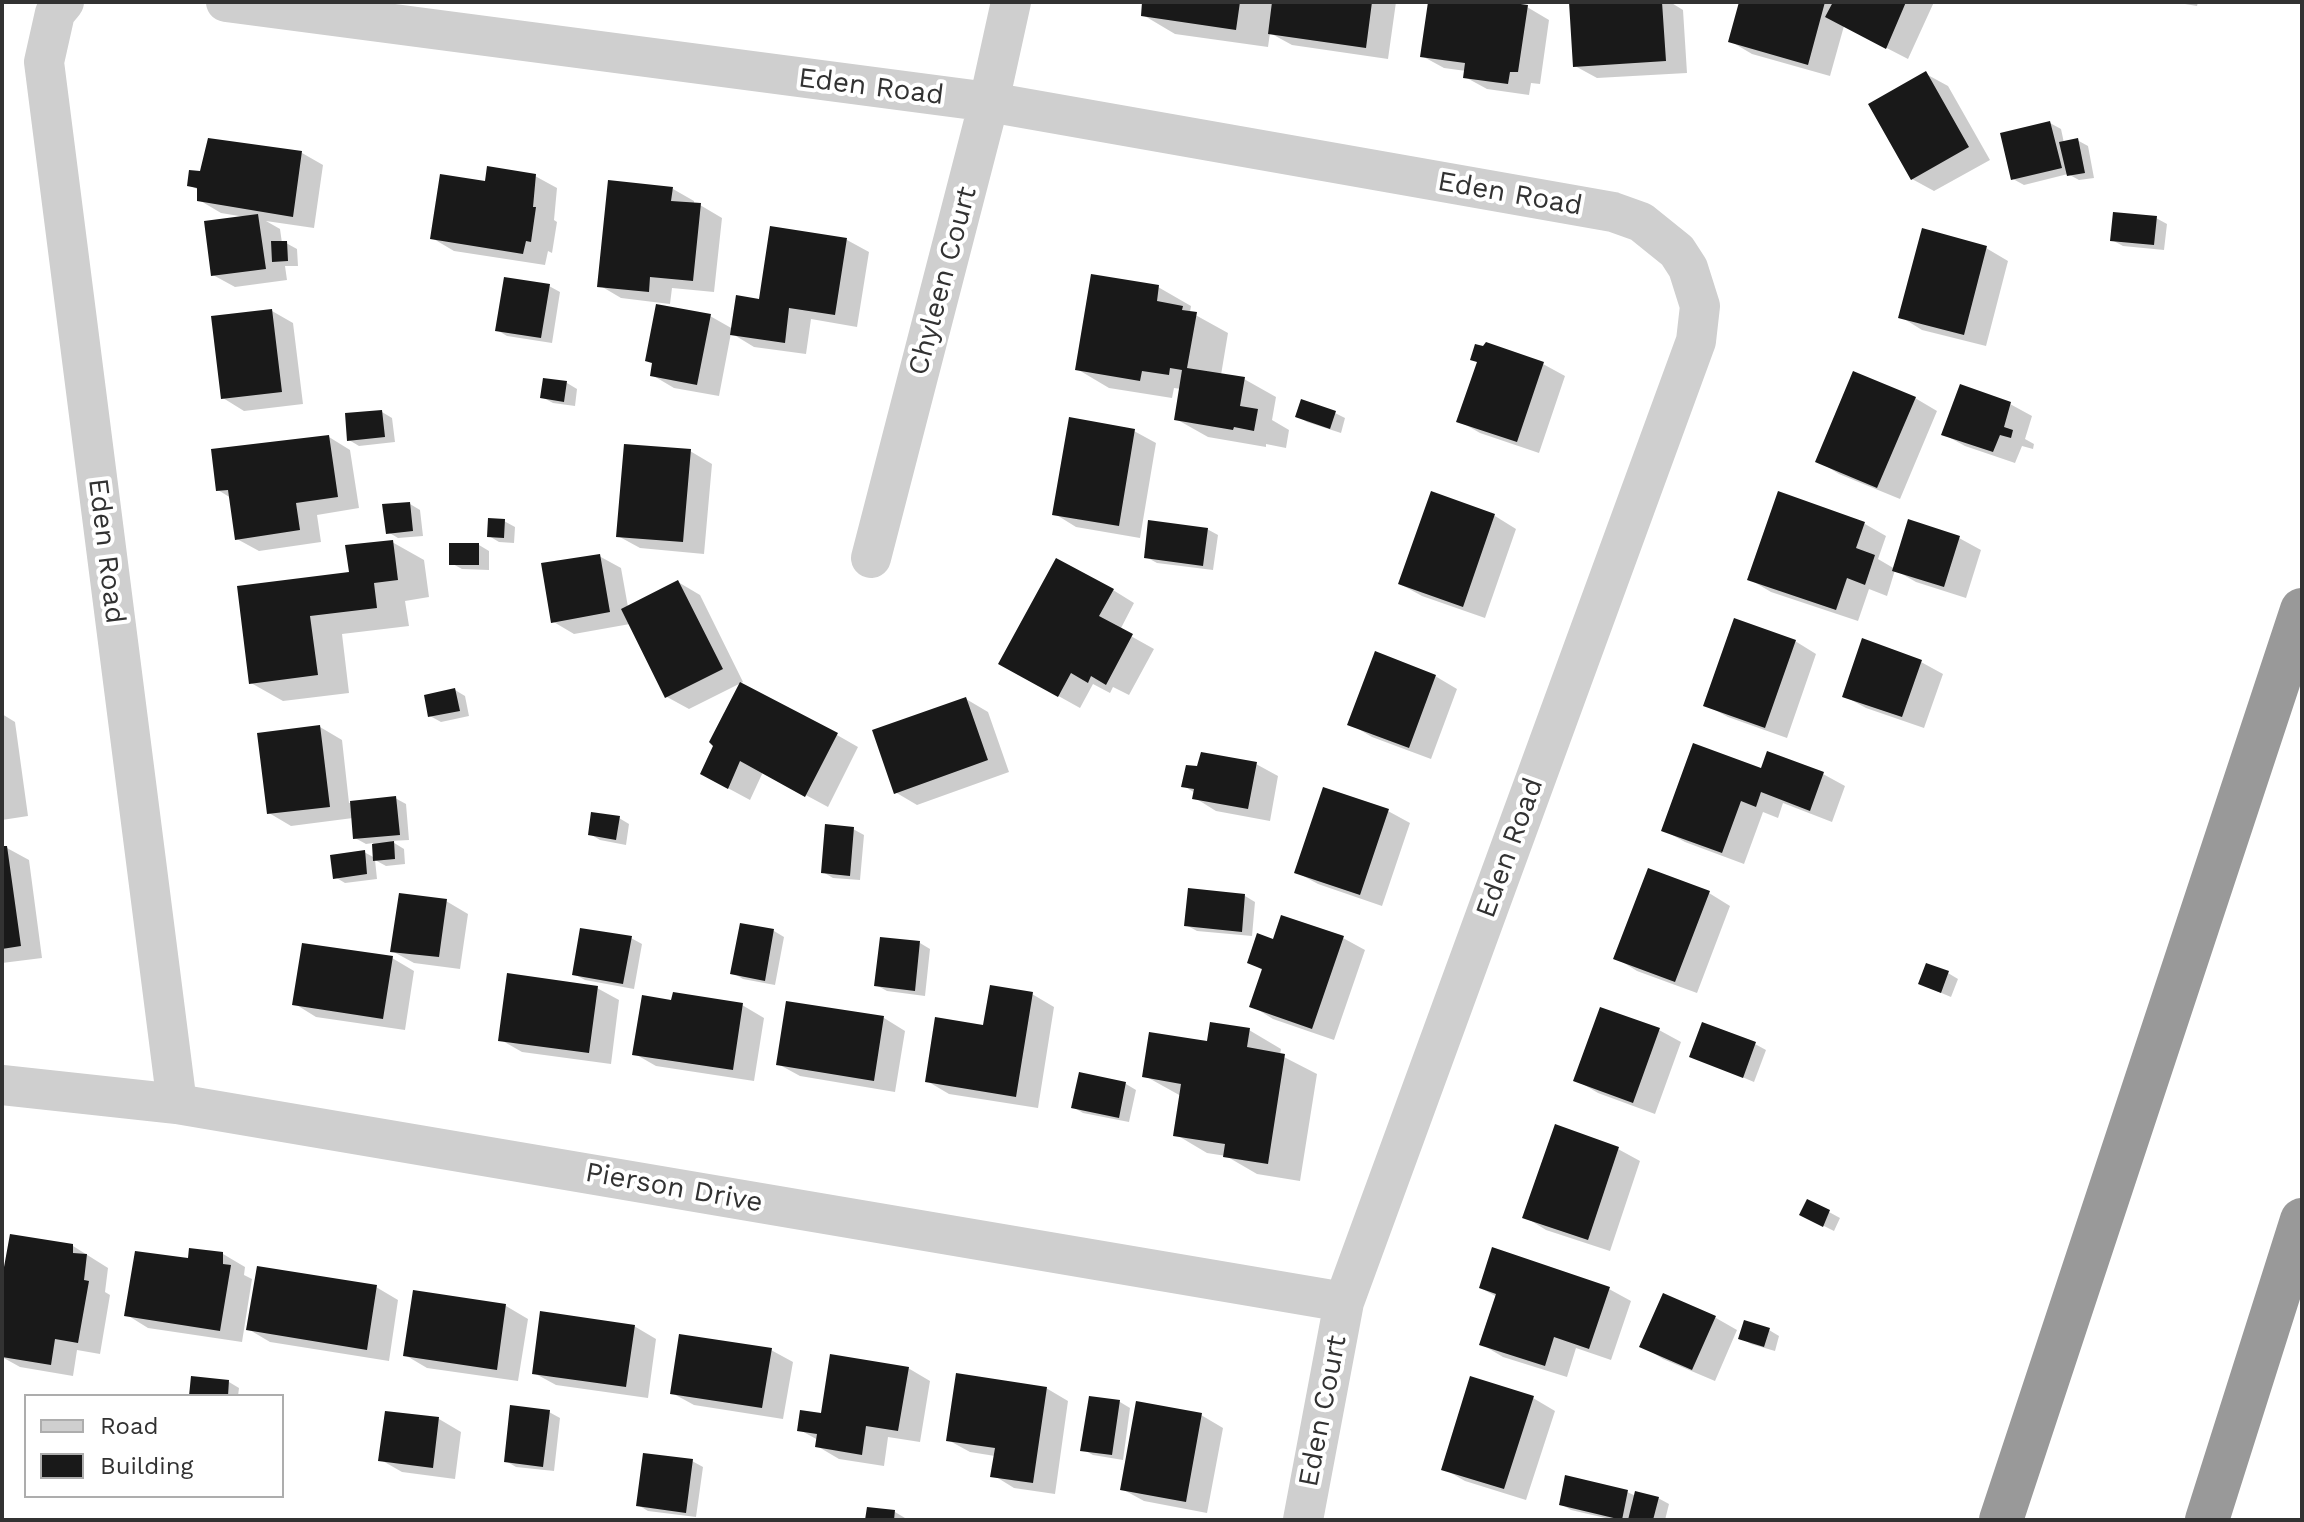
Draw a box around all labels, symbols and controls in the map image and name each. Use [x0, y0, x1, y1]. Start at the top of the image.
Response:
street label: Eden Road [796, 61, 946, 113]
street label: Eden Road [1435, 165, 1585, 223]
street label: Chyleen Court [902, 183, 984, 379]
street label: Eden Road [80, 476, 132, 626]
street label: Eden Road [1469, 774, 1551, 922]
street label: Pierson Drive [583, 1156, 765, 1220]
street label: Eden Court [1292, 1332, 1354, 1490]
legend [24, 1394, 284, 1498]
text: Road [100, 1412, 159, 1440]
text: Building [100, 1452, 193, 1480]

